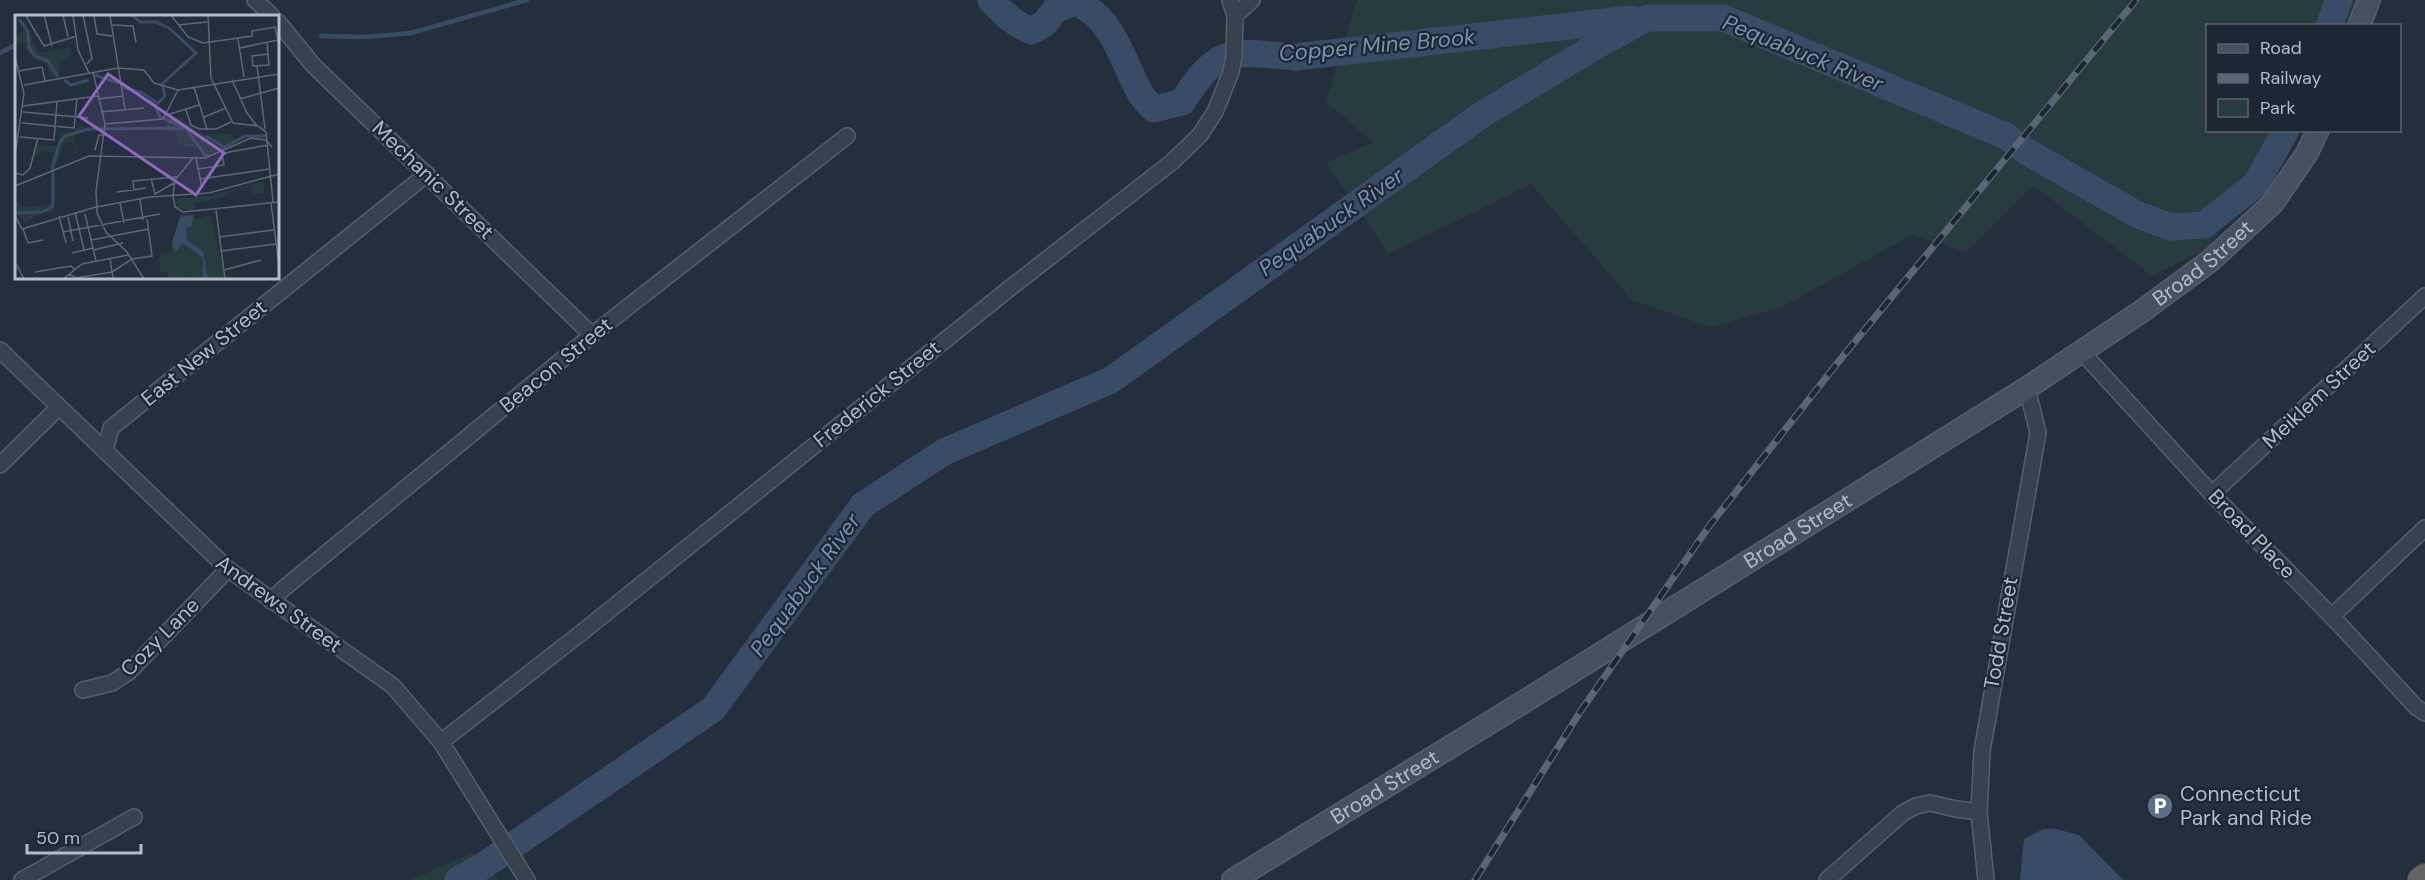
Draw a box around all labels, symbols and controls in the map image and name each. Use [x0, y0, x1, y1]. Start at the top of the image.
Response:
water label: Pequabuck River [1719, 8, 1888, 99]
inset map [15, 15, 279, 279]
water label: Copper Mine Brook [1278, 22, 1477, 68]
legend [2206, 24, 2401, 132]
text: Road [2260, 36, 2302, 60]
text: Railway [2260, 66, 2322, 90]
text: Park [2260, 96, 2296, 120]
street label: Mechanic Street [366, 115, 500, 245]
water label: Pequabuck River [1253, 161, 1410, 283]
street label: Broad Street [2147, 214, 2259, 313]
street label: East New Street [135, 294, 273, 412]
street label: Beacon Street [494, 311, 618, 419]
street label: Frederick Street [808, 334, 946, 454]
street label: Meiklem Street [2256, 335, 2382, 455]
street label: Broad Place [2202, 483, 2302, 585]
street label: Broad Street [1739, 487, 1857, 575]
water label: Pequabuck River [743, 507, 867, 662]
street label: Andrews Street [210, 549, 348, 659]
street label: Todd Street [1977, 575, 2025, 691]
street label: Cozy Lane [114, 591, 206, 683]
street label: Broad Street [1325, 743, 1444, 831]
place label: Connecticut Park and Ride [2180, 780, 2312, 832]
parking icon: Connecticut Park and Ride [2145, 791, 2175, 821]
scale bar [27, 817, 141, 855]
text: 50 m [36, 826, 80, 850]

